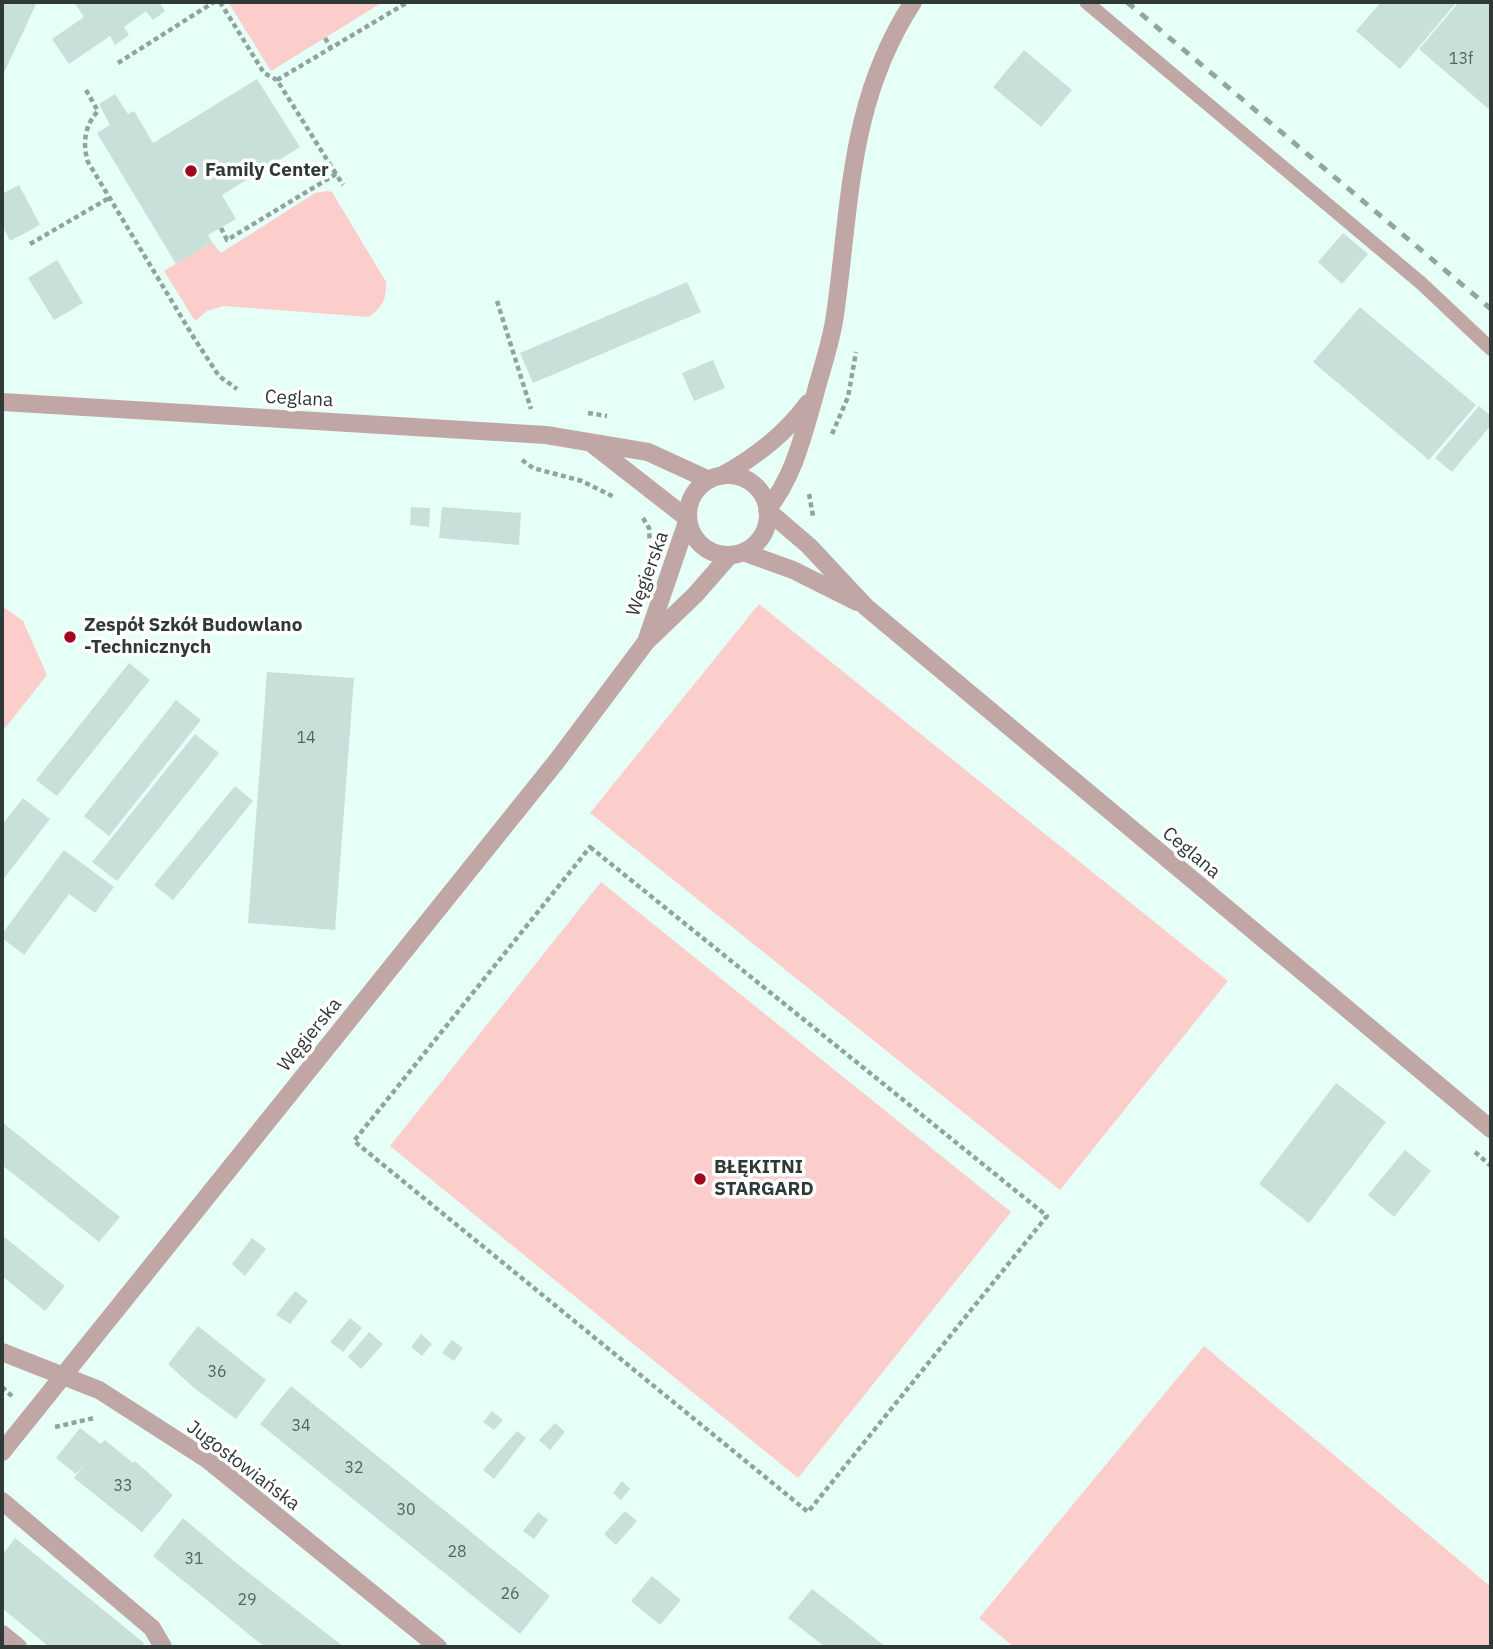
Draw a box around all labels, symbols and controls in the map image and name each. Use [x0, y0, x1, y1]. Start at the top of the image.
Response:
house number: 13f [1449, 49, 1473, 69]
place label: Family Center [205, 160, 329, 182]
marker: Family Center [183, 163, 199, 179]
street label: Ceglana [264, 386, 334, 412]
street label: Węgierska [622, 528, 674, 620]
place label: Zespół Szkół Budowlano -Technicznych [84, 615, 302, 659]
marker: Zespół Szkół Budowlano -Technicznych [62, 629, 78, 645]
house number: 14 [296, 728, 316, 748]
street label: Ceglana [1157, 822, 1225, 884]
street label: Węgierska [273, 993, 347, 1077]
place label: BŁĘKITNI STARGARD [714, 1157, 814, 1201]
marker: BŁĘKITNI STARGARD [692, 1171, 708, 1187]
house number: 36 [207, 1362, 227, 1382]
street label: Jugosłowiańska [182, 1416, 304, 1516]
house number: 34 [291, 1416, 311, 1436]
house number: 32 [344, 1458, 364, 1478]
house number: 33 [113, 1476, 133, 1496]
house number: 30 [396, 1500, 416, 1520]
house number: 28 [447, 1542, 467, 1562]
house number: 31 [184, 1549, 204, 1569]
house number: 26 [500, 1584, 520, 1604]
house number: 29 [237, 1590, 257, 1610]

